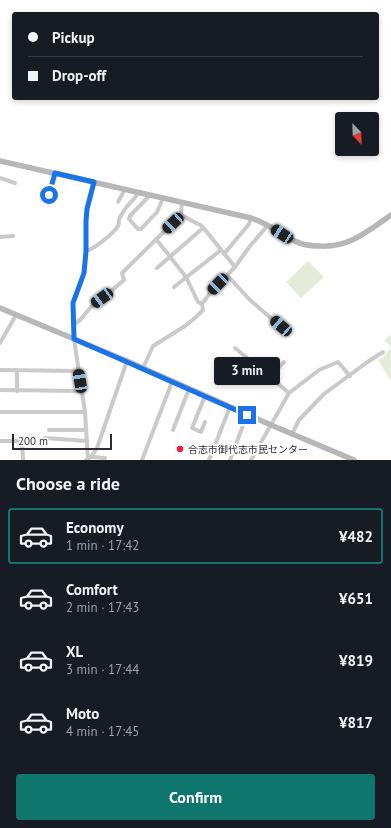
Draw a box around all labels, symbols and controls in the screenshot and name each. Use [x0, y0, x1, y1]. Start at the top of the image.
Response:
text: Pickup [52, 28, 95, 47]
text: Drop-off [52, 66, 106, 85]
north arrow [335, 112, 379, 156]
map controls [335, 112, 379, 156]
route start [40, 186, 58, 204]
car [160, 210, 186, 236]
car [269, 222, 295, 246]
car [205, 271, 231, 297]
car [89, 286, 115, 310]
car [268, 314, 294, 338]
callout: 3 min [214, 357, 280, 385]
text: 3 min [231, 362, 263, 379]
car [72, 368, 88, 394]
route end [238, 406, 256, 424]
scale bar [12, 432, 112, 451]
text: 200 m [18, 434, 48, 448]
place label: 合志市御代志市民センター [188, 443, 308, 456]
marker: 合志市御代志市民センター [175, 444, 185, 454]
text: Choose a ride [16, 472, 120, 495]
icon: car [18, 518, 54, 554]
text: Economy [66, 518, 124, 537]
text: ¥482 [339, 527, 373, 546]
text: 1 min · 17:42 [66, 537, 139, 554]
icon: car [18, 580, 54, 616]
text: Comfort [66, 580, 118, 599]
text: ¥651 [339, 589, 373, 608]
text: 2 min · 17:43 [66, 599, 139, 616]
icon: car [18, 642, 54, 678]
text: XL [66, 642, 83, 661]
text: ¥819 [339, 651, 373, 670]
text: 3 min · 17:44 [66, 661, 139, 678]
icon: car [18, 704, 54, 740]
text: Moto [66, 704, 99, 723]
text: ¥817 [339, 713, 373, 732]
text: 4 min · 17:45 [66, 723, 139, 740]
button: Confirm [16, 774, 375, 820]

